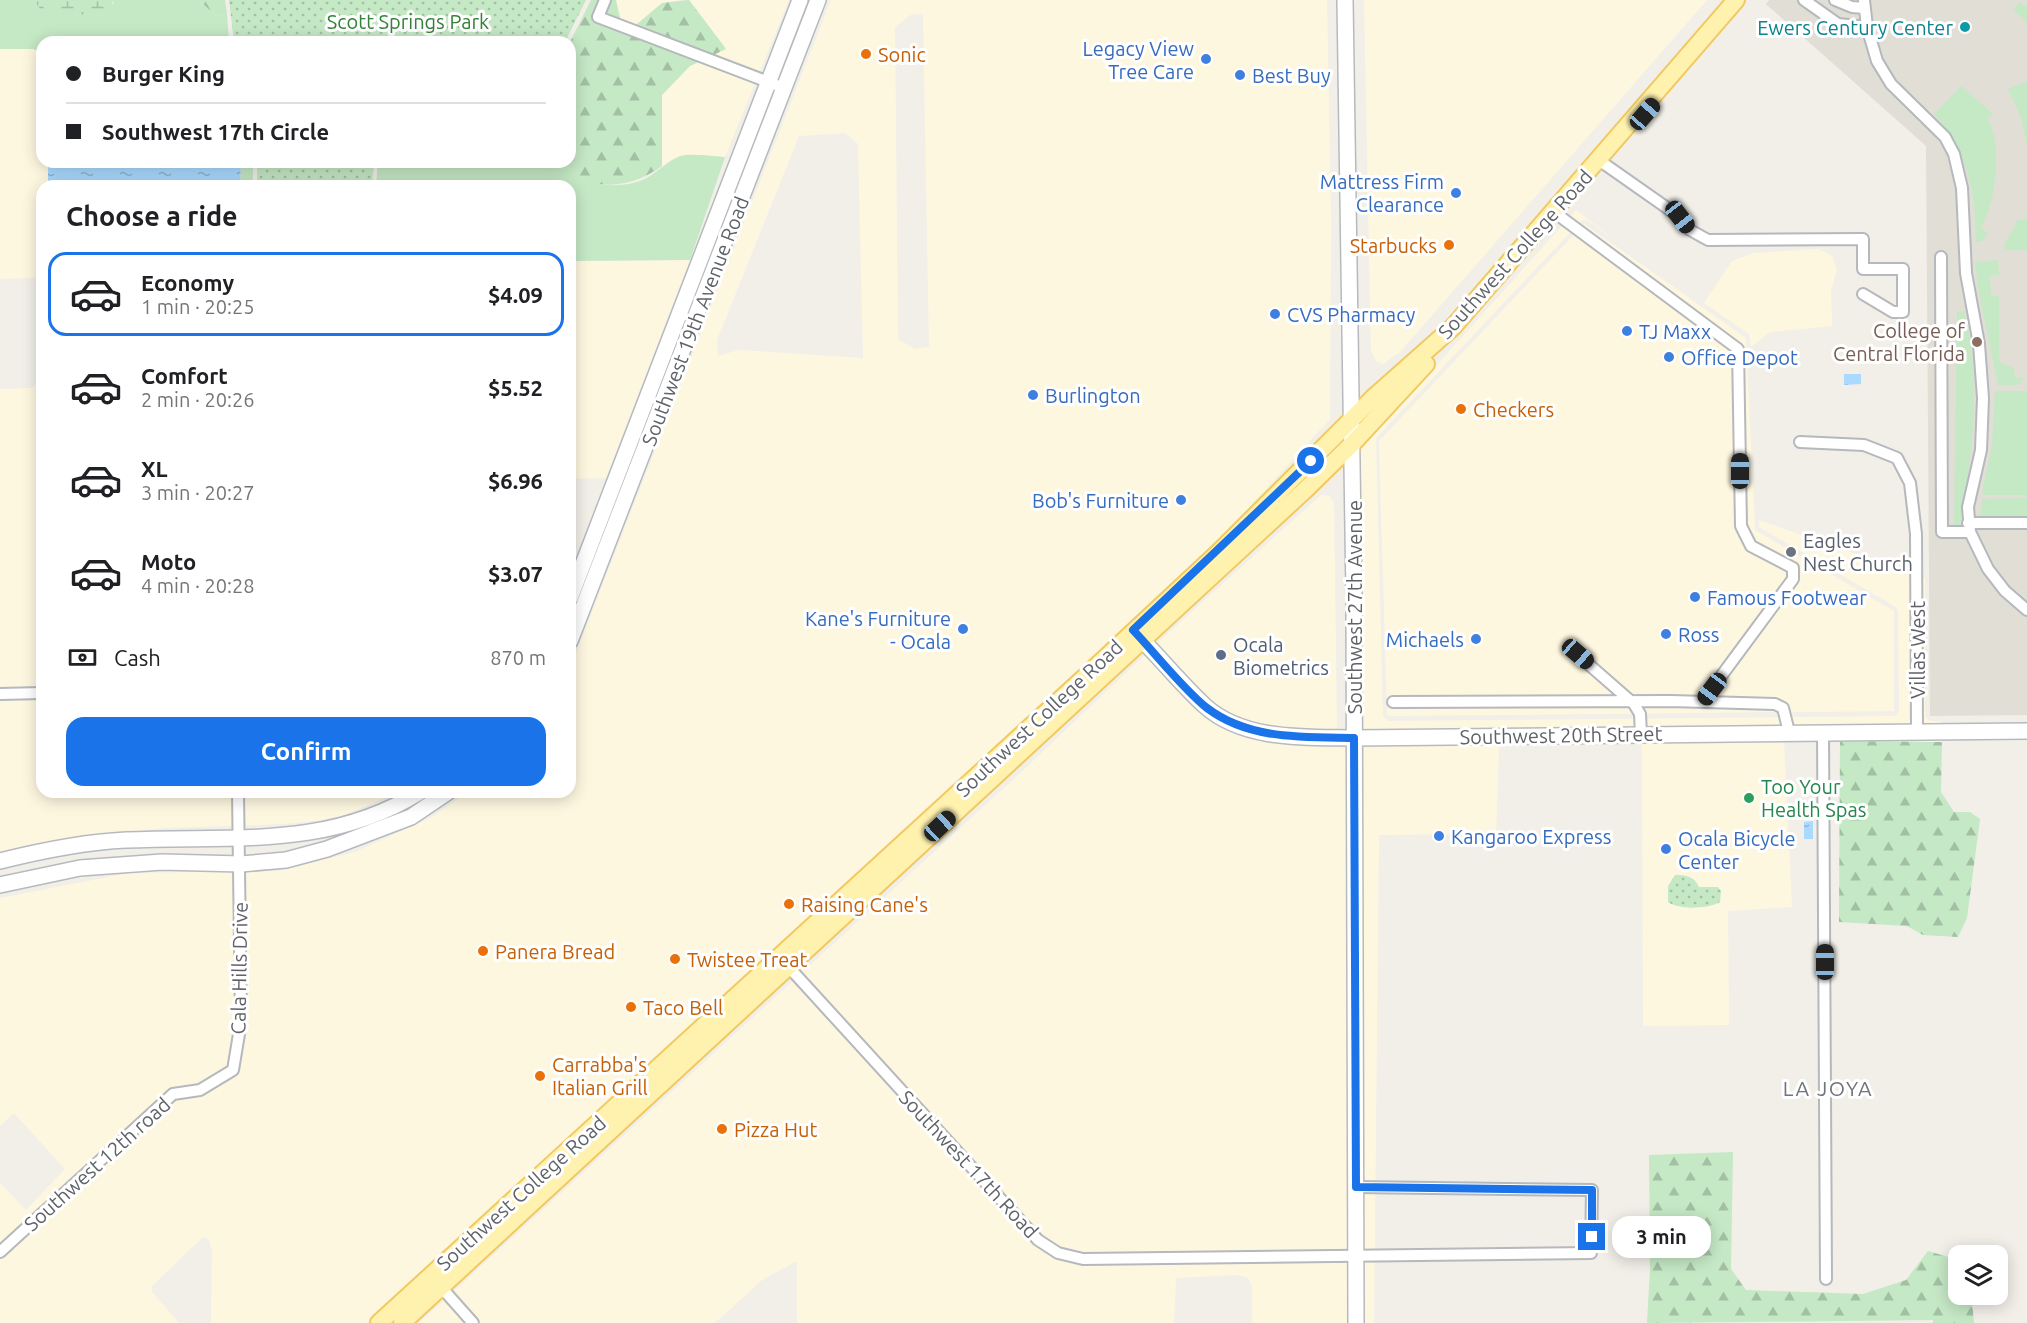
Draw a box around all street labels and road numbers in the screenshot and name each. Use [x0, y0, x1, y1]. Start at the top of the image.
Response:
street label: Southwest College Road [1433, 165, 1597, 343]
street label: Southwest 19th Avenue Road [637, 193, 753, 449]
street label: Southwest 27th Avenue [1343, 500, 1366, 714]
street label: Villas West [1906, 601, 1929, 699]
street label: Southwest College Road [951, 635, 1127, 801]
street label: Southwest 20th Street [1459, 722, 1663, 748]
street label: Cala Hills Drive [226, 902, 252, 1034]
street label: Southwest 17th Road [895, 1086, 1043, 1242]
street label: Southwest 12th road [19, 1092, 175, 1236]
street label: Southwest College Road [432, 1111, 610, 1275]

